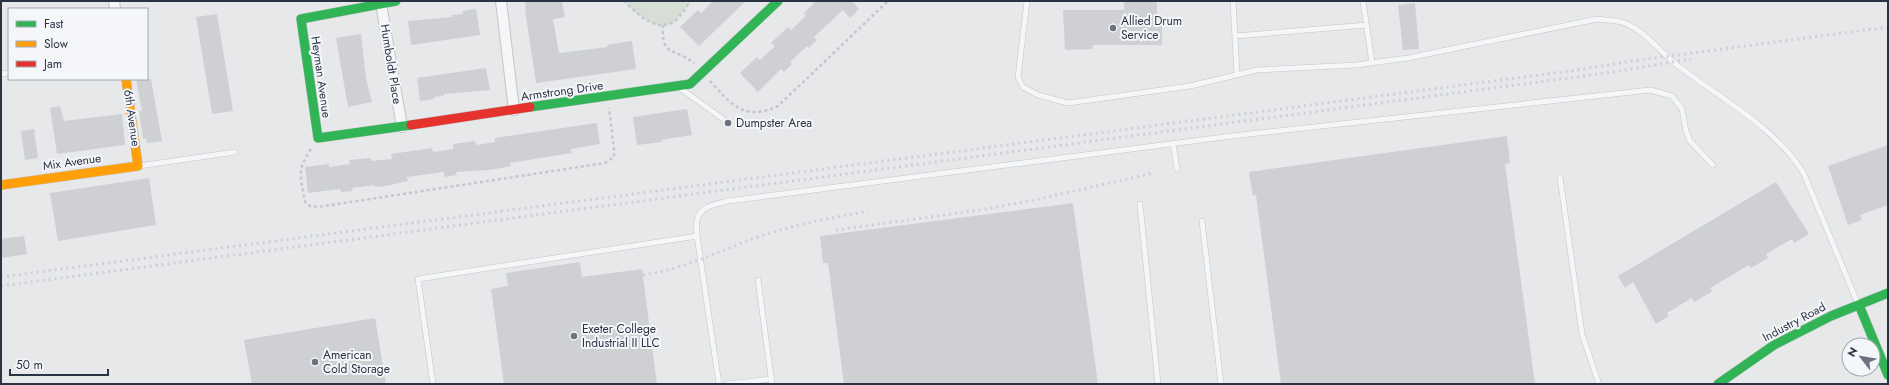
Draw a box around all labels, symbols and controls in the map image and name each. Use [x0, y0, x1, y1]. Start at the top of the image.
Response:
legend [8, 8, 148, 80]
place label: Allied Drum Service [1121, 12, 1182, 44]
text: Fast [44, 15, 63, 33]
street label: Humboldt Place [376, 23, 406, 105]
marker: Allied Drum Service [1108, 23, 1118, 33]
text: Slow [44, 35, 69, 53]
street label: Heyman Avenue [306, 35, 336, 119]
text: Jam [42, 55, 62, 73]
street label: Armstrong Drive [520, 76, 604, 106]
street label: 6th Avenue [119, 88, 145, 148]
place label: Dumpster Area [736, 114, 812, 132]
marker: Dumpster Area [723, 118, 733, 128]
street label: Mix Avenue [42, 149, 102, 175]
street label: Industry Road [1759, 298, 1829, 346]
place label: Exeter College Industrial II LLC [582, 320, 660, 352]
marker: Exeter College Industrial II LLC [569, 331, 579, 341]
north arrow [1841, 337, 1881, 377]
text: N [1843, 344, 1862, 360]
place label: American Cold Storage [323, 346, 390, 378]
scale bar [10, 351, 108, 377]
text: 50 m [16, 356, 43, 374]
marker: American Cold Storage [310, 357, 320, 367]

